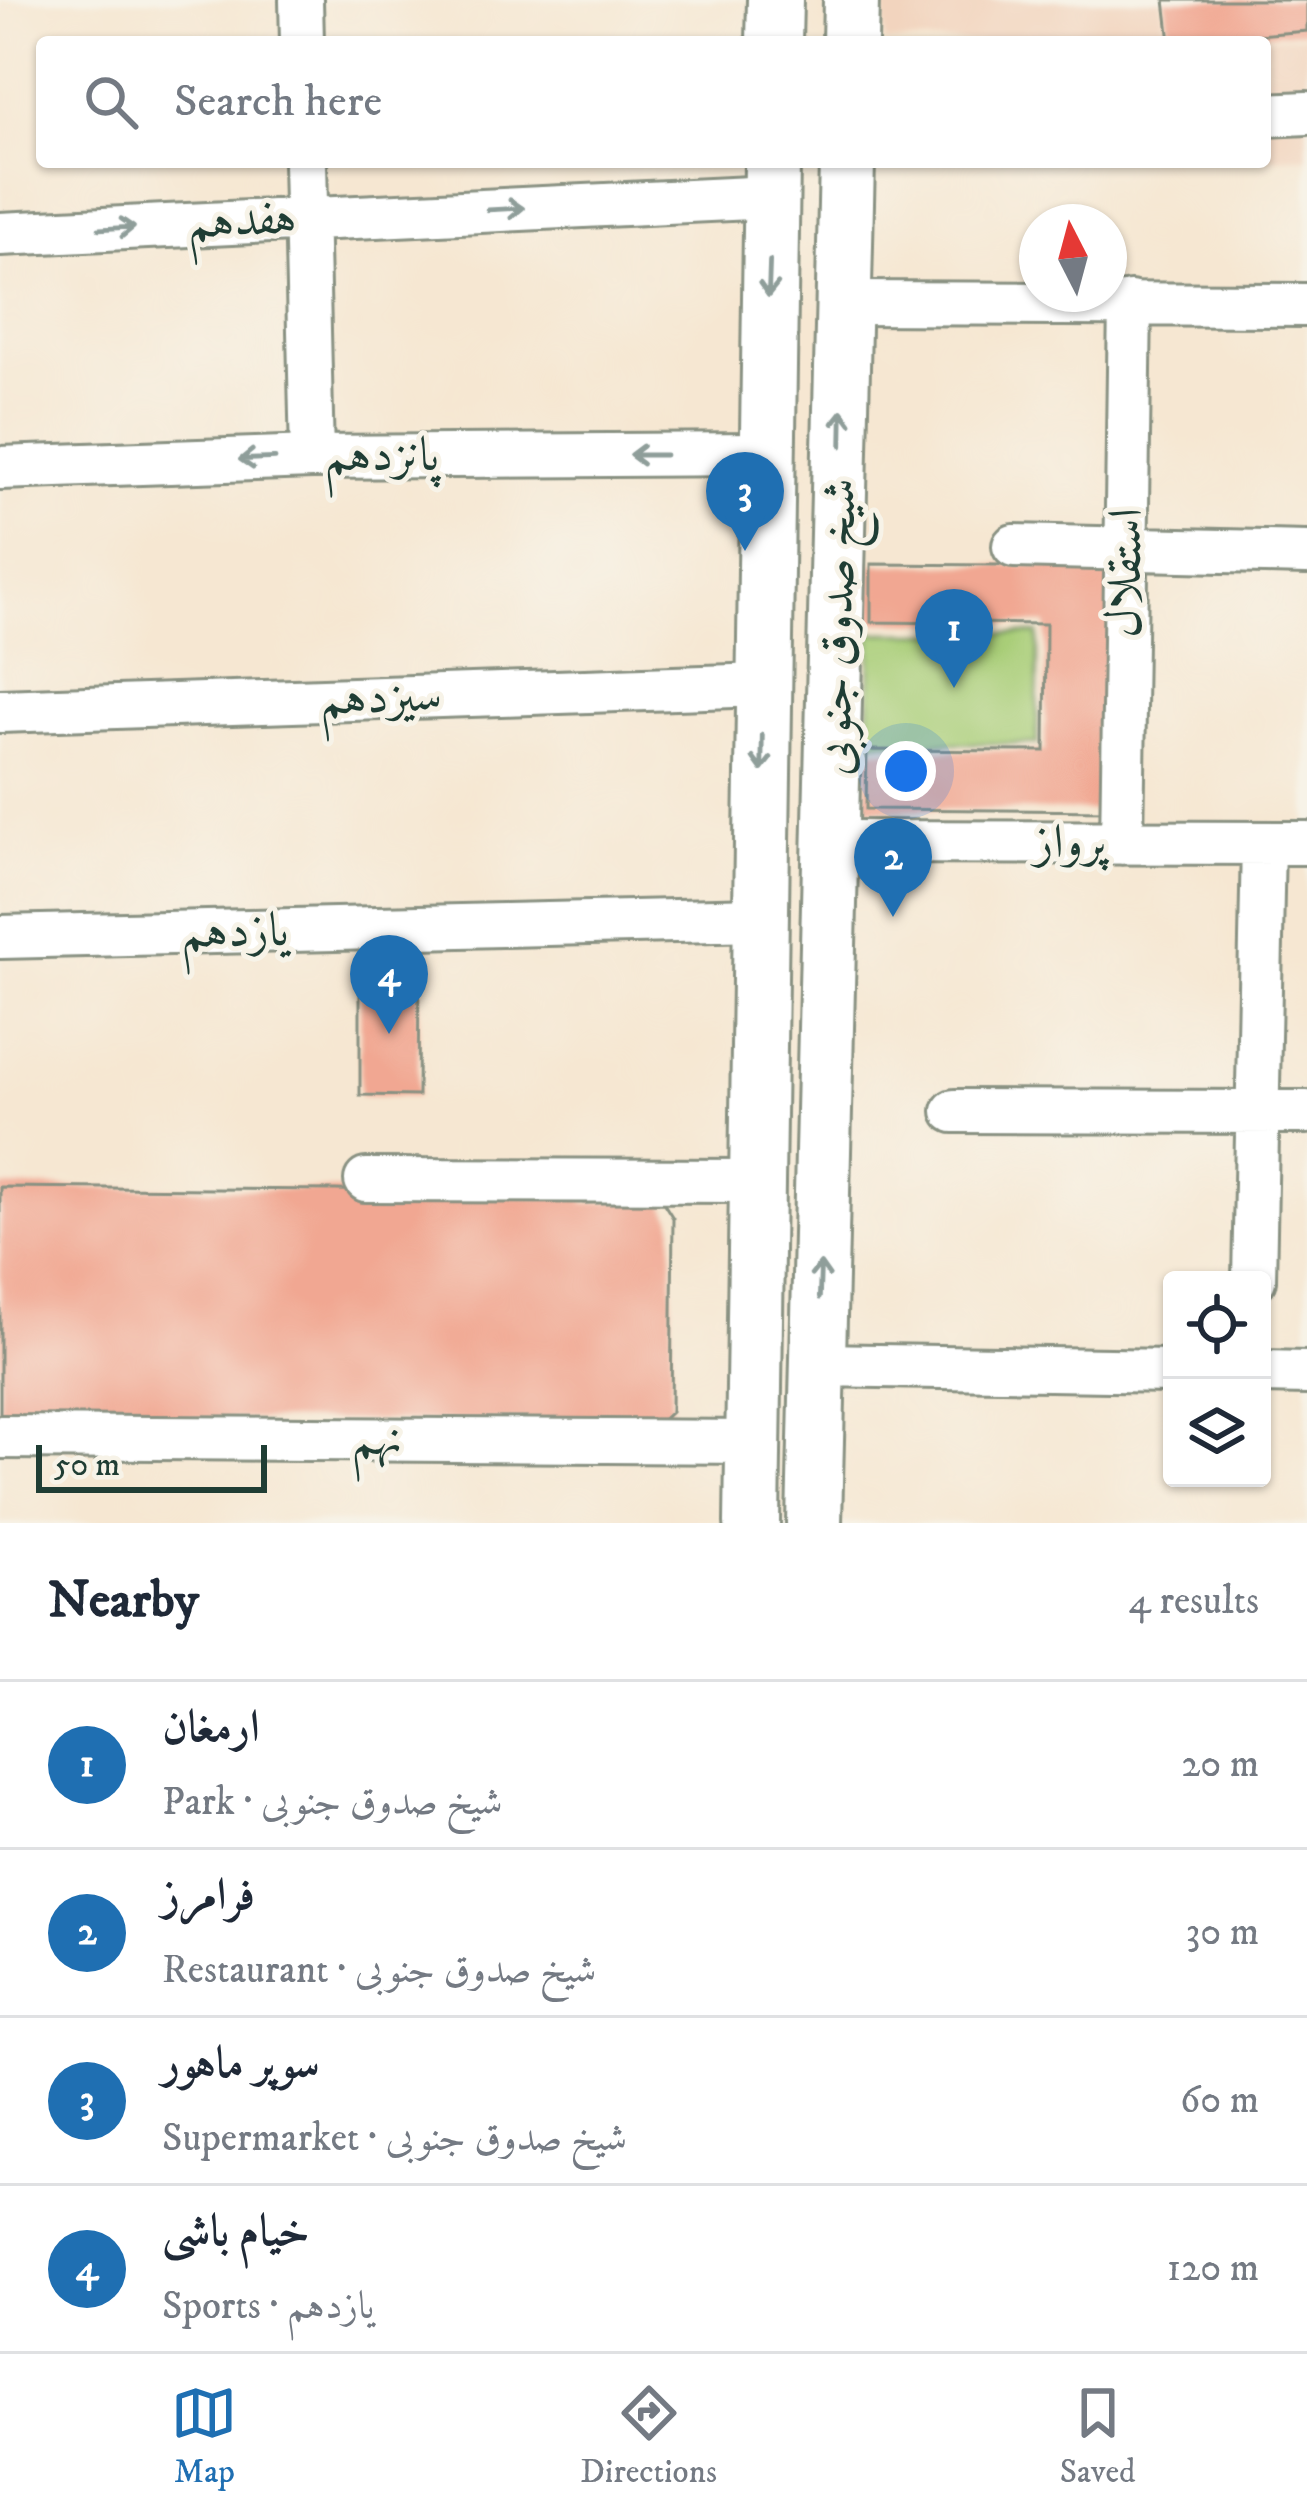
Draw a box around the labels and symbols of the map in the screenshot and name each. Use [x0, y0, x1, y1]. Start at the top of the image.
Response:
street label: هفدهم [186, 188, 299, 266]
one-way arrow [486, 197, 525, 220]
north arrow [1019, 204, 1127, 312]
one-way arrow [97, 216, 136, 239]
one-way arrow [758, 259, 781, 298]
one-way arrow [831, 409, 853, 448]
street label: پانزدهم [325, 426, 442, 498]
one-way arrow [628, 443, 667, 466]
one-way arrow [238, 447, 277, 470]
pin: 3 [706, 452, 784, 551]
street label: شیخ صدوق جنوبی [805, 478, 881, 776]
street label: استقلال [1095, 508, 1157, 638]
pin: 1 [915, 589, 993, 688]
street label: سیزدهم [319, 666, 443, 742]
one-way arrow [750, 733, 773, 772]
your location [876, 741, 936, 801]
street label: پرواز [1030, 813, 1110, 873]
pin: 2 [854, 818, 932, 917]
street label: یازدهم [181, 901, 292, 975]
pin: 4 [350, 935, 428, 1034]
one-way arrow [809, 1261, 832, 1300]
street label: نهم [352, 1410, 402, 1482]
scale bar [36, 1439, 267, 1492]

